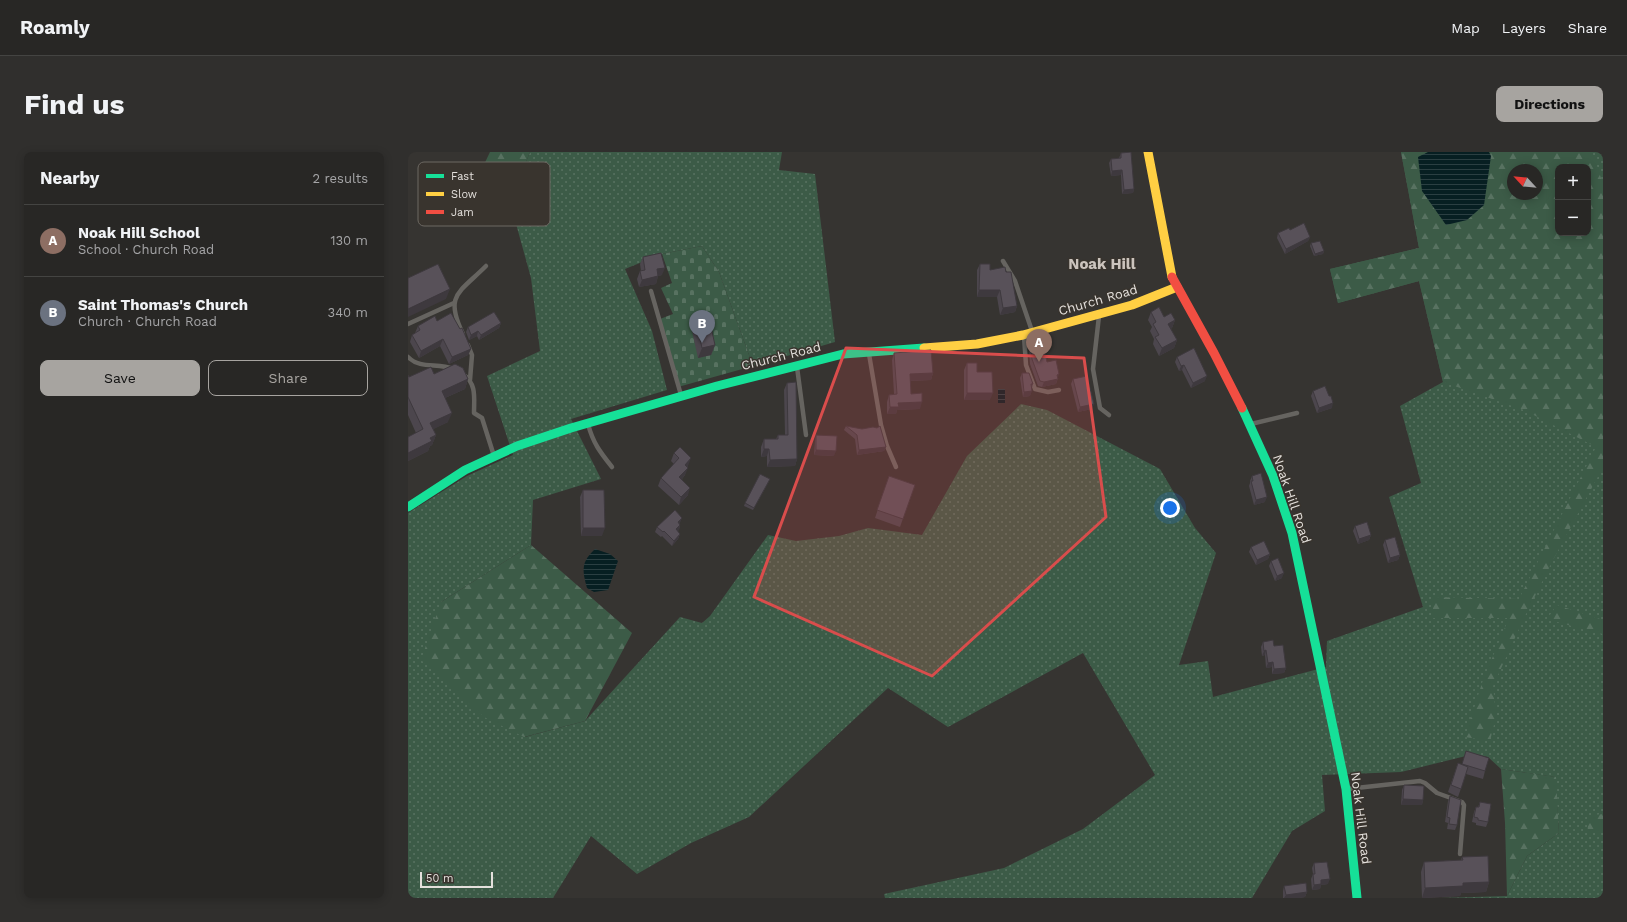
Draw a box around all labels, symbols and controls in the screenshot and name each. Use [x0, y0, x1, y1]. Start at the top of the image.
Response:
text: Roamly [20, 16, 90, 39]
text: Map [1451, 20, 1480, 36]
text: Layers [1502, 20, 1546, 36]
text: Share [1568, 20, 1607, 36]
button: Directions [1496, 86, 1603, 122]
text: Find us [24, 88, 124, 121]
legend [418, 162, 550, 226]
north arrow [1507, 164, 1543, 200]
map controls [1555, 164, 1591, 236]
button: + [1555, 164, 1591, 200]
text: Nearby [40, 168, 99, 188]
text: Fast [451, 170, 474, 183]
text: 2 results [313, 171, 368, 186]
text: Slow [451, 188, 477, 201]
button: − [1555, 200, 1591, 236]
text: Jam [451, 206, 474, 219]
text: Noak Hill School [78, 224, 200, 242]
text: A [49, 233, 57, 248]
text: 130 m [330, 233, 368, 248]
text: School · Church Road [78, 242, 214, 257]
district label: Noak Hill [1068, 255, 1136, 273]
street label: Church Road [1057, 282, 1139, 318]
text: Saint Thomas's Church [78, 296, 248, 314]
text: B [49, 305, 57, 320]
text: 340 m [328, 305, 368, 320]
pin: B [689, 310, 715, 343]
text: Church · Church Road [78, 314, 217, 329]
pin: A [1026, 329, 1052, 362]
street label: Church Road [740, 339, 822, 373]
button: Save [40, 360, 200, 396]
button: Share [208, 360, 368, 396]
street label: Noak Hill Road [1270, 453, 1314, 545]
your location [1160, 498, 1180, 518]
street label: Noak Hill Road [1348, 771, 1374, 865]
scale bar [420, 870, 493, 889]
text: 50 m [426, 872, 453, 885]

